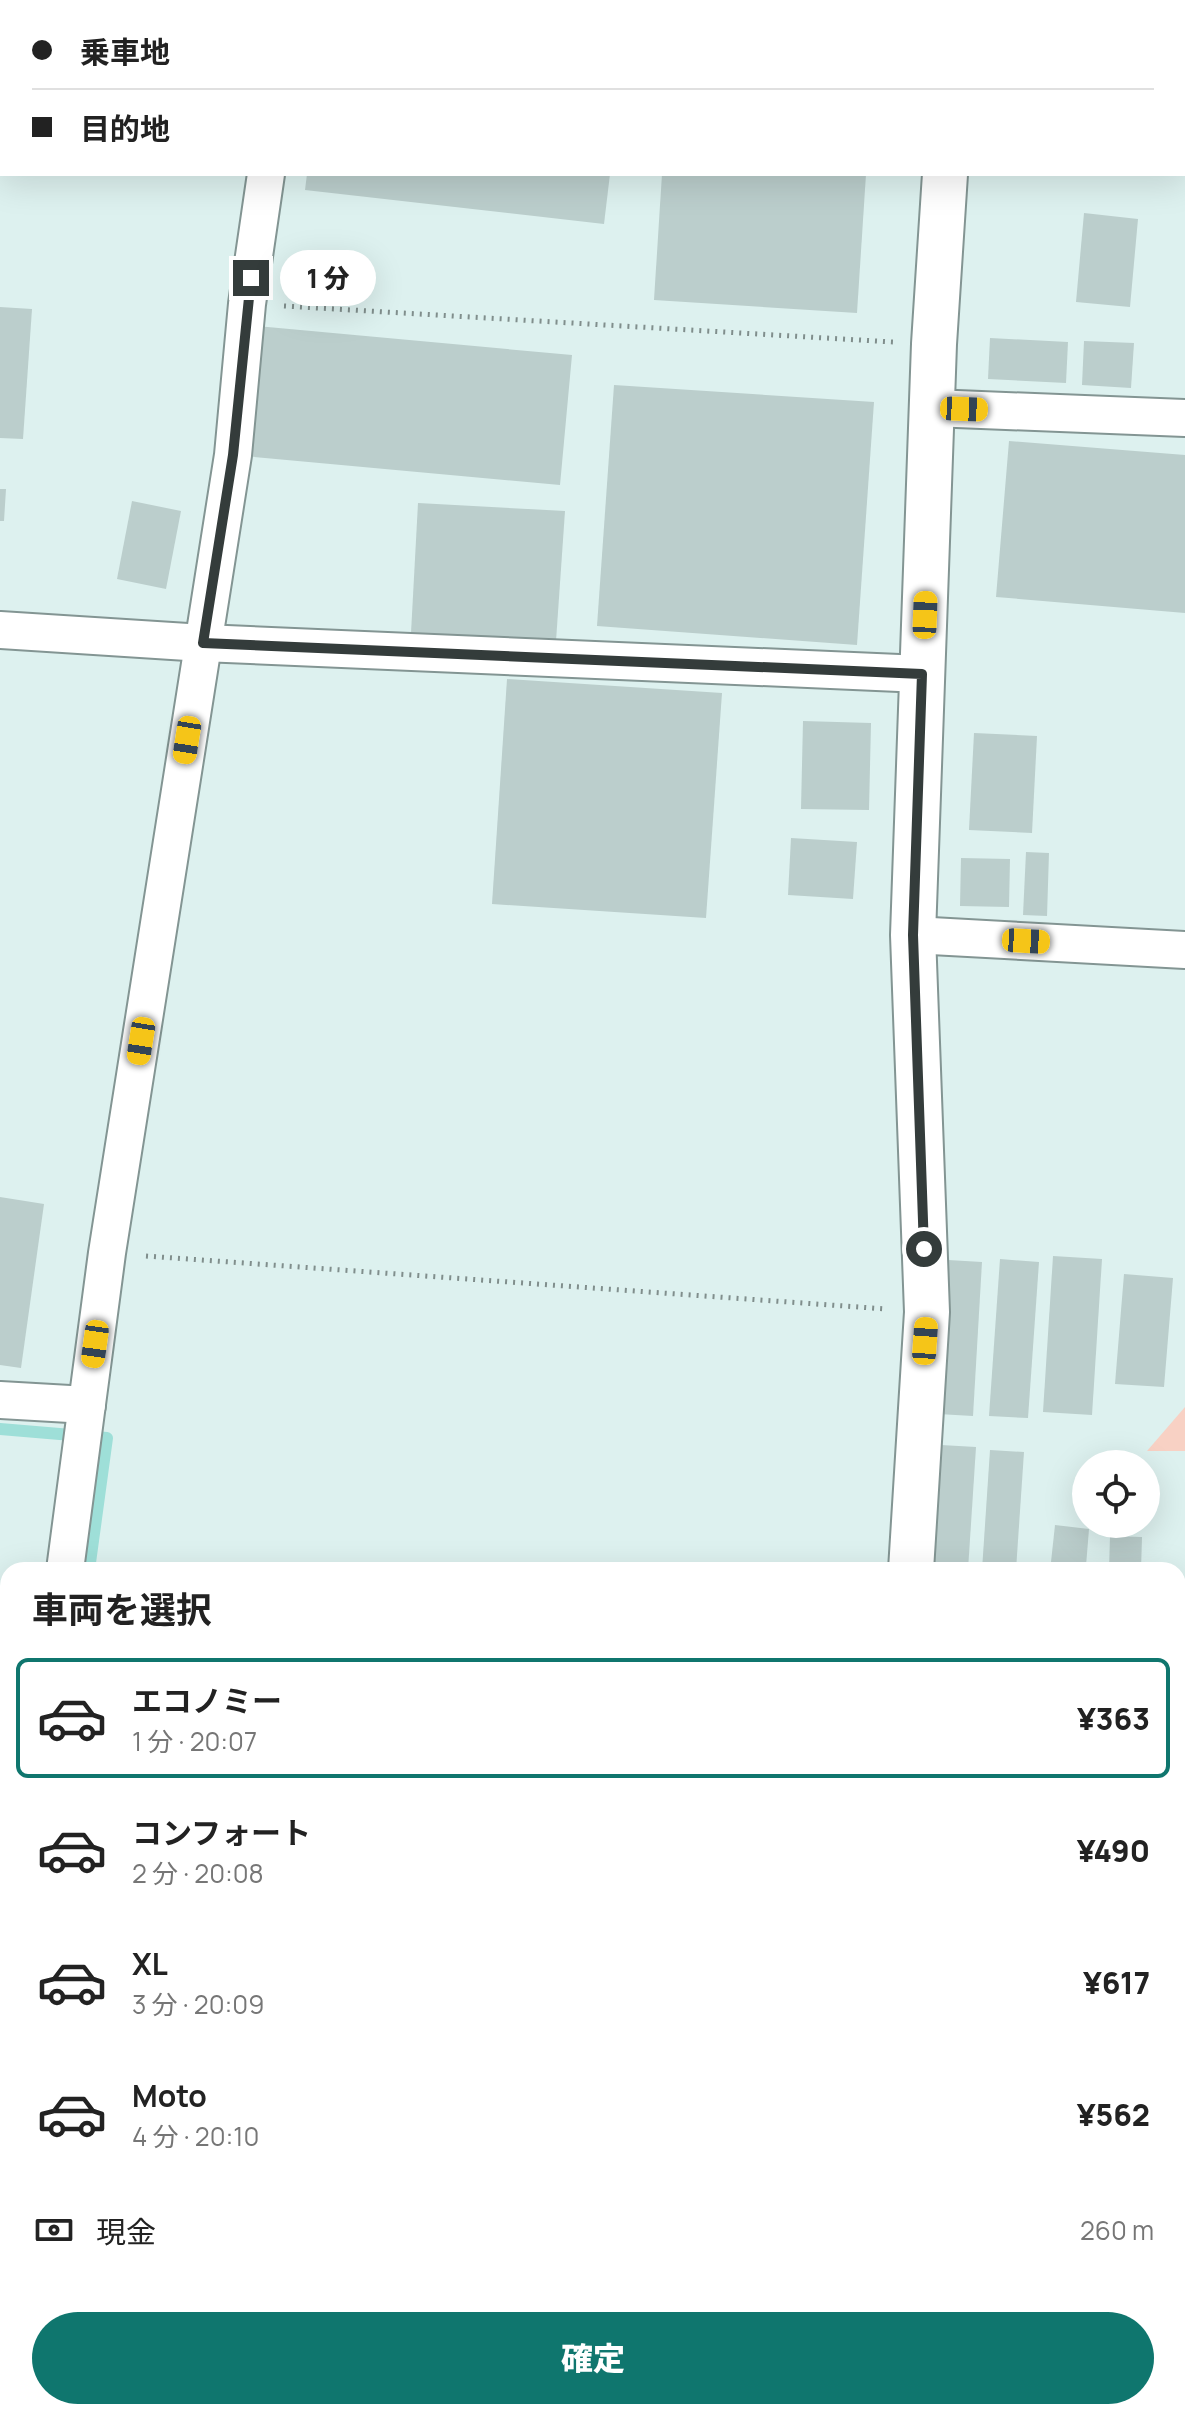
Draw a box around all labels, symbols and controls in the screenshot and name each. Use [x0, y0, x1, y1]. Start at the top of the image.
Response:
text: 乗車地 [80, 31, 170, 72]
text: 目的地 [80, 108, 170, 149]
callout: 1 分 [279, 250, 375, 306]
route end [233, 260, 269, 296]
text: 1 分 [306, 260, 350, 296]
car [940, 396, 988, 422]
car [912, 591, 938, 639]
car [171, 714, 203, 766]
car [1001, 928, 1051, 954]
car [125, 1015, 157, 1067]
route start [906, 1231, 942, 1267]
car [911, 1316, 939, 1366]
car [80, 1319, 110, 1369]
map controls [1072, 1450, 1160, 1538]
button: locate [1072, 1450, 1160, 1538]
text: 車両を選択 [32, 1585, 212, 1634]
text: エコノミー [132, 1680, 282, 1721]
icon: car [36, 1682, 108, 1754]
text: ¥363 [1077, 1698, 1150, 1739]
text: 1 分 · 20:07 [132, 1723, 257, 1759]
text: コンフォート [132, 1812, 311, 1853]
icon: car [36, 1814, 108, 1886]
text: ¥490 [1077, 1830, 1150, 1871]
text: 2 分 · 20:08 [132, 1855, 264, 1891]
text: XL [132, 1943, 168, 1984]
icon: car [36, 1946, 108, 2018]
text: ¥617 [1083, 1962, 1150, 2003]
text: 3 分 · 20:09 [132, 1986, 264, 2022]
text: Moto [132, 2075, 207, 2116]
icon: car [36, 2078, 108, 2150]
text: ¥562 [1077, 2094, 1150, 2135]
text: 4 分 · 20:10 [132, 2118, 259, 2154]
icon: cash [32, 2208, 76, 2252]
text: 現金 [96, 2211, 156, 2252]
text: 260 m [1080, 2212, 1154, 2248]
button: 確定 [32, 2312, 1154, 2404]

